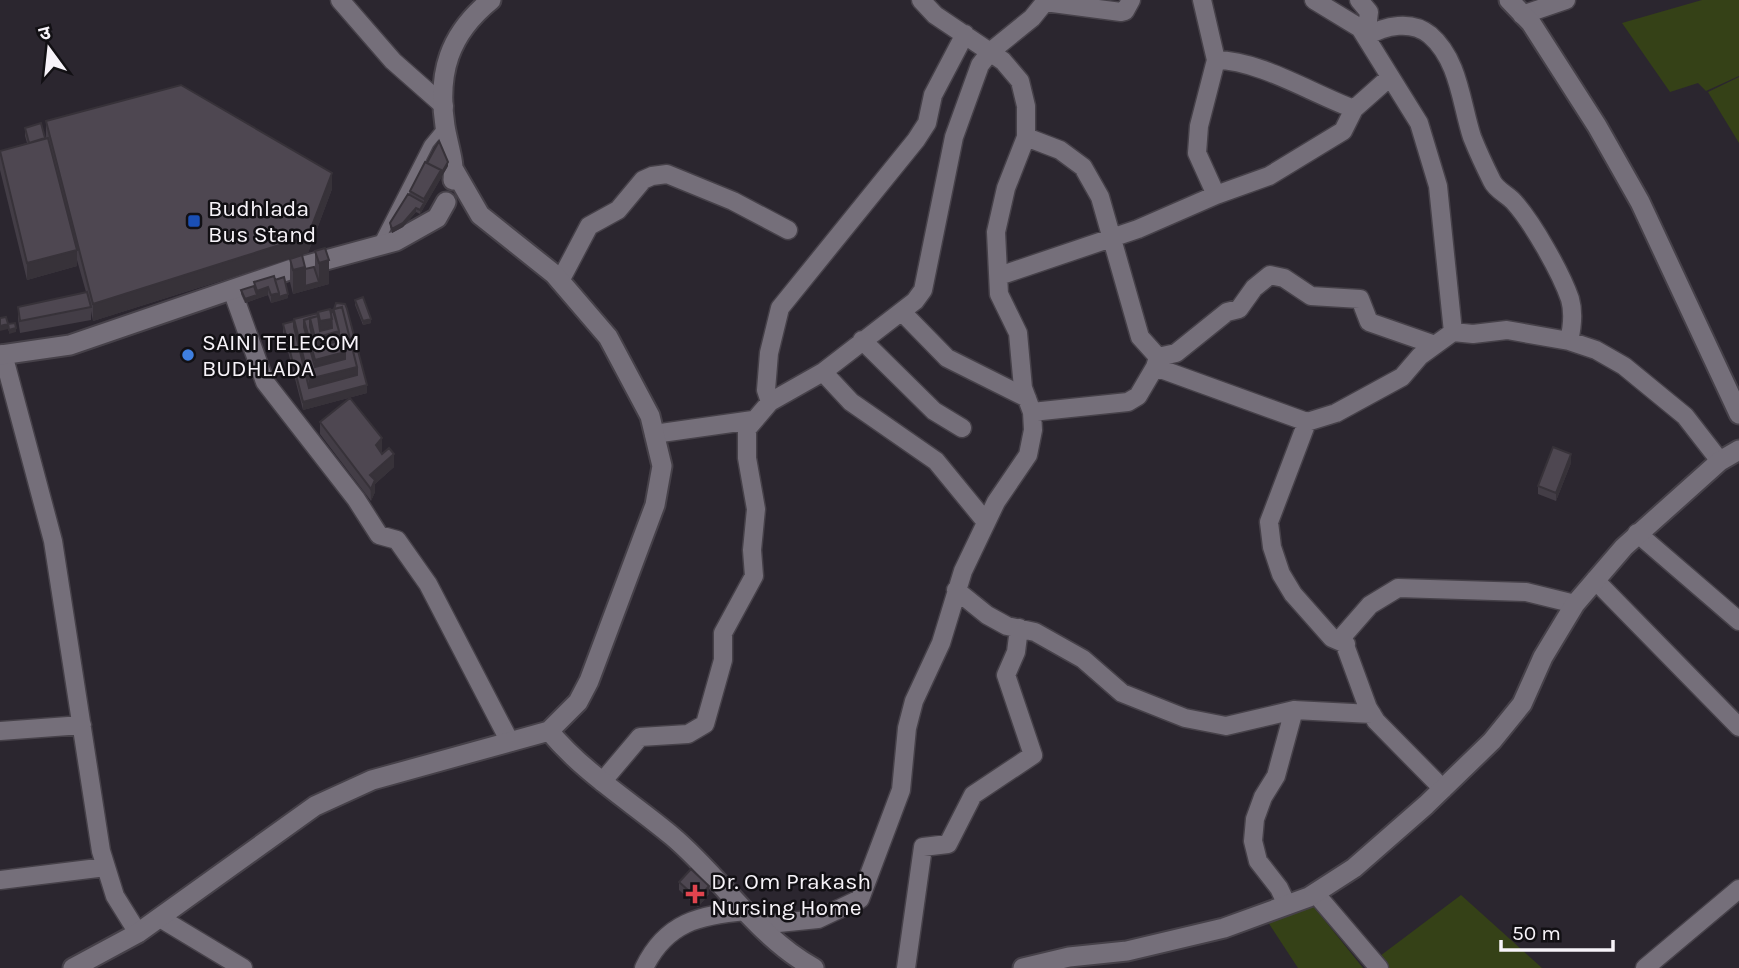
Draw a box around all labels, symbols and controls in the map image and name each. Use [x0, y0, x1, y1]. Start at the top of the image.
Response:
north arrow [14, 14, 84, 84]
text: उ [37, 21, 54, 46]
place label: Budhlada Bus Stand [208, 195, 317, 248]
marker: Budhlada Bus Stand [186, 213, 202, 229]
place label: SAINI TELECOM BUDHLADA [202, 329, 360, 382]
marker: SAINI TELECOM BUDHLADA [180, 347, 196, 363]
place label: Dr. Om Prakash Nursing Home [711, 868, 871, 921]
marker: Dr. Om Prakash Nursing Home [685, 884, 705, 904]
scale bar [1501, 908, 1613, 952]
text: 50 m [1512, 921, 1561, 945]

